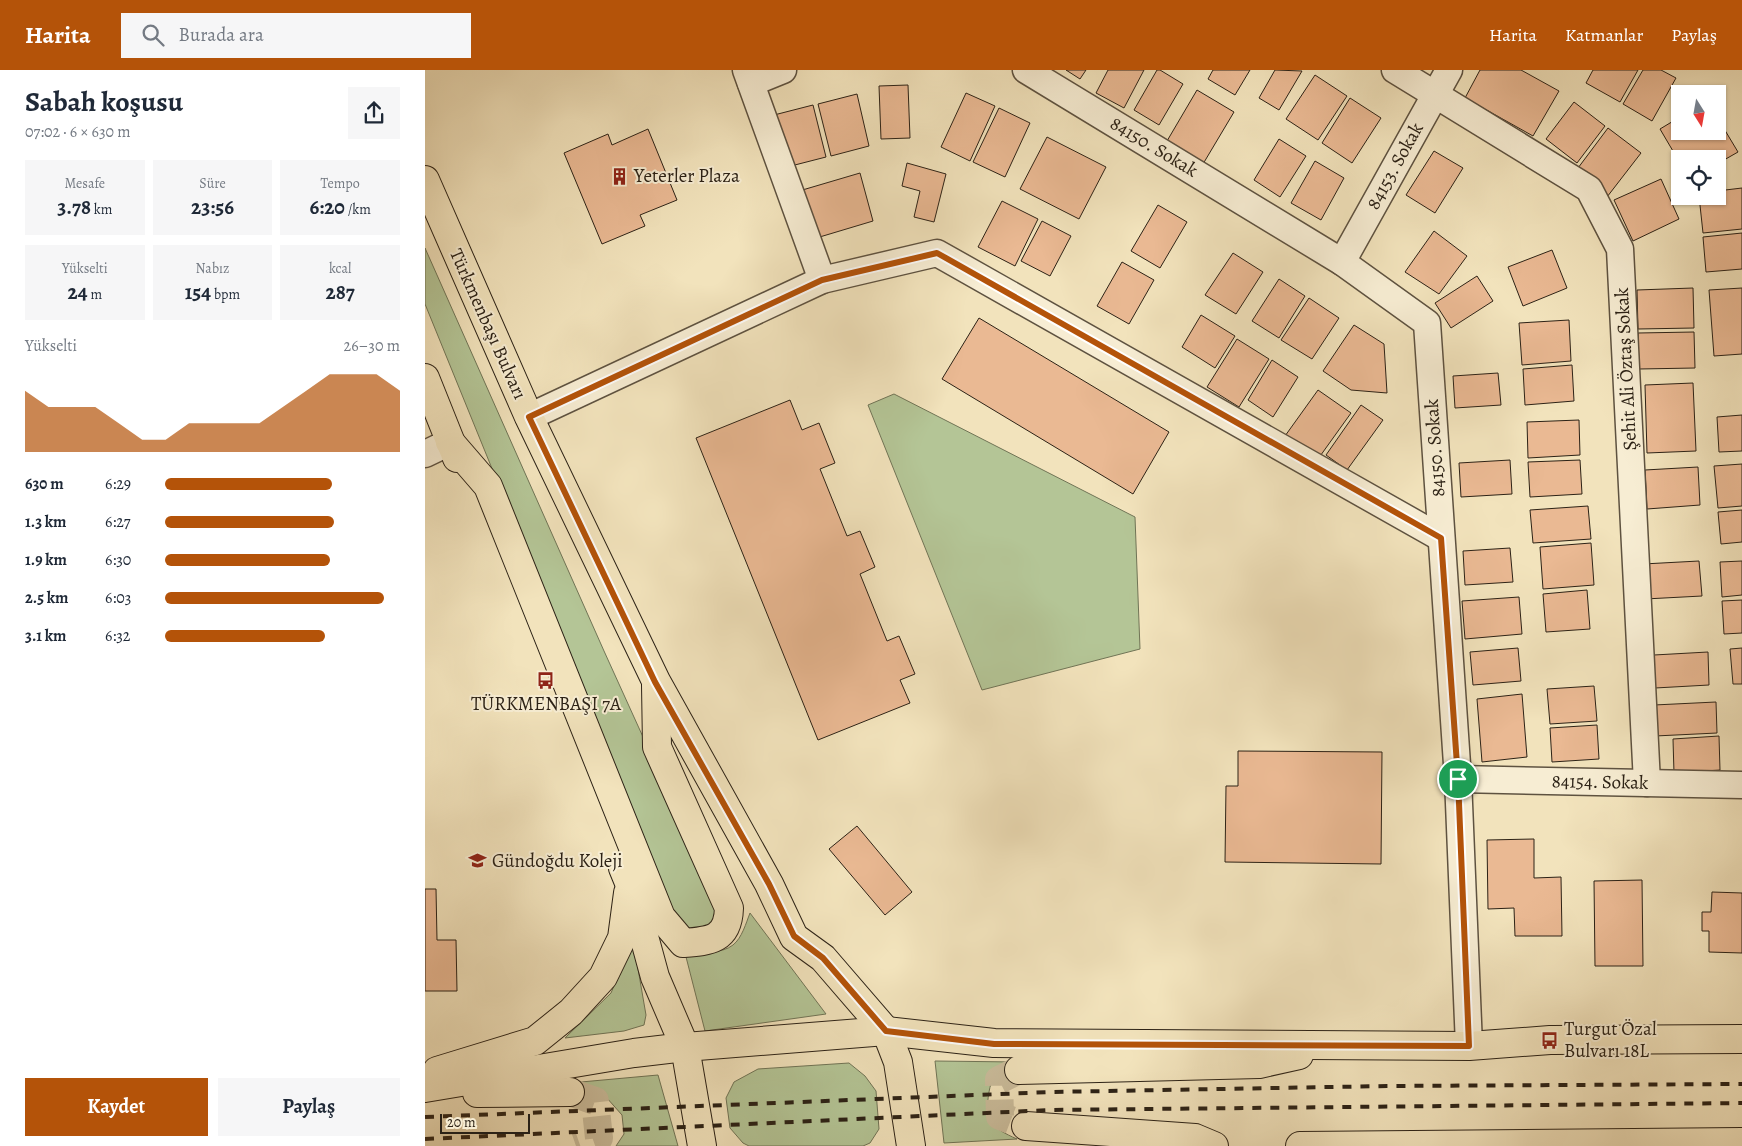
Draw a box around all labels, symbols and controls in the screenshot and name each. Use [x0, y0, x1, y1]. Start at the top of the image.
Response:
search box [121, 13, 471, 58]
text: Harita [25, 19, 91, 51]
icon: search [139, 21, 167, 49]
text: Burada ara [179, 22, 264, 48]
text: Harita [1489, 23, 1537, 47]
text: Katmanlar [1565, 23, 1643, 47]
text: Paylaş [1671, 23, 1717, 47]
text: Sabah koşusu [25, 83, 183, 121]
north arrow [1671, 85, 1726, 140]
map controls [1671, 85, 1726, 205]
button: share [348, 87, 400, 139]
street label: 84150. Sokak [1105, 111, 1203, 184]
street label: 84153. Sokak [1360, 117, 1430, 214]
text: 07:02 · 6 × 630 m [25, 121, 131, 143]
button: locate [1671, 150, 1726, 205]
place label: Yeterler Plaza [633, 163, 740, 189]
building icon: Yeterler Plaza [610, 166, 630, 186]
text: Mesafe [65, 174, 105, 193]
text: Süre [199, 174, 226, 193]
text: Tempo [321, 174, 360, 193]
text: 3.78 [57, 193, 91, 221]
text: 23:56 [191, 193, 234, 221]
text: 6:20 [309, 193, 345, 221]
text: km [91, 200, 112, 219]
text: /km [345, 200, 371, 219]
street label: Türkmenbaşı Bulvarı [443, 244, 533, 404]
text: Yükselti [62, 259, 108, 278]
text: Nabız [196, 259, 229, 278]
text: kcal [329, 259, 351, 278]
text: 24 [68, 278, 88, 306]
text: 154 [185, 278, 211, 306]
text: 287 [326, 278, 355, 306]
text: m [88, 285, 102, 304]
text: bpm [211, 285, 240, 304]
street label: Şehit Ali Öztaş Sokak [1609, 286, 1643, 451]
text: Yükselti [25, 335, 77, 357]
text: 26–30 m [344, 335, 400, 357]
street label: 84150. Sokak [1419, 398, 1451, 498]
text: 630 m [25, 473, 64, 495]
text: 6:29 [105, 473, 131, 495]
text: 1.3 km [25, 511, 66, 533]
text: 6:27 [105, 511, 131, 533]
text: 1.9 km [25, 549, 67, 571]
text: 6:30 [105, 549, 131, 571]
text: 2.5 km [25, 587, 68, 609]
text: 6:03 [105, 587, 131, 609]
text: 3.1 km [25, 625, 66, 647]
text: 6:32 [105, 625, 130, 647]
bus stop icon: TÜRKMENBAŞI 7A [536, 671, 556, 691]
place label: TÜRKMENBAŞI 7A [471, 691, 622, 717]
pin [1437, 758, 1479, 800]
icon: arrive [1444, 765, 1472, 793]
street label: 84154. Sokak [1551, 768, 1649, 796]
place label: Gündoğdu Koleji [492, 848, 623, 874]
school or university icon: Gündoğdu Koleji [468, 851, 488, 871]
place label: Turgut Özal Bulvarı 18L [1564, 1016, 1657, 1064]
bus stop icon: Turgut Özal Bulvarı 18L [1540, 1030, 1560, 1050]
button: Kaydet [25, 1078, 208, 1136]
button: Paylaş [218, 1078, 400, 1136]
scale bar [440, 1111, 530, 1134]
text: 20 m [447, 1113, 476, 1132]

